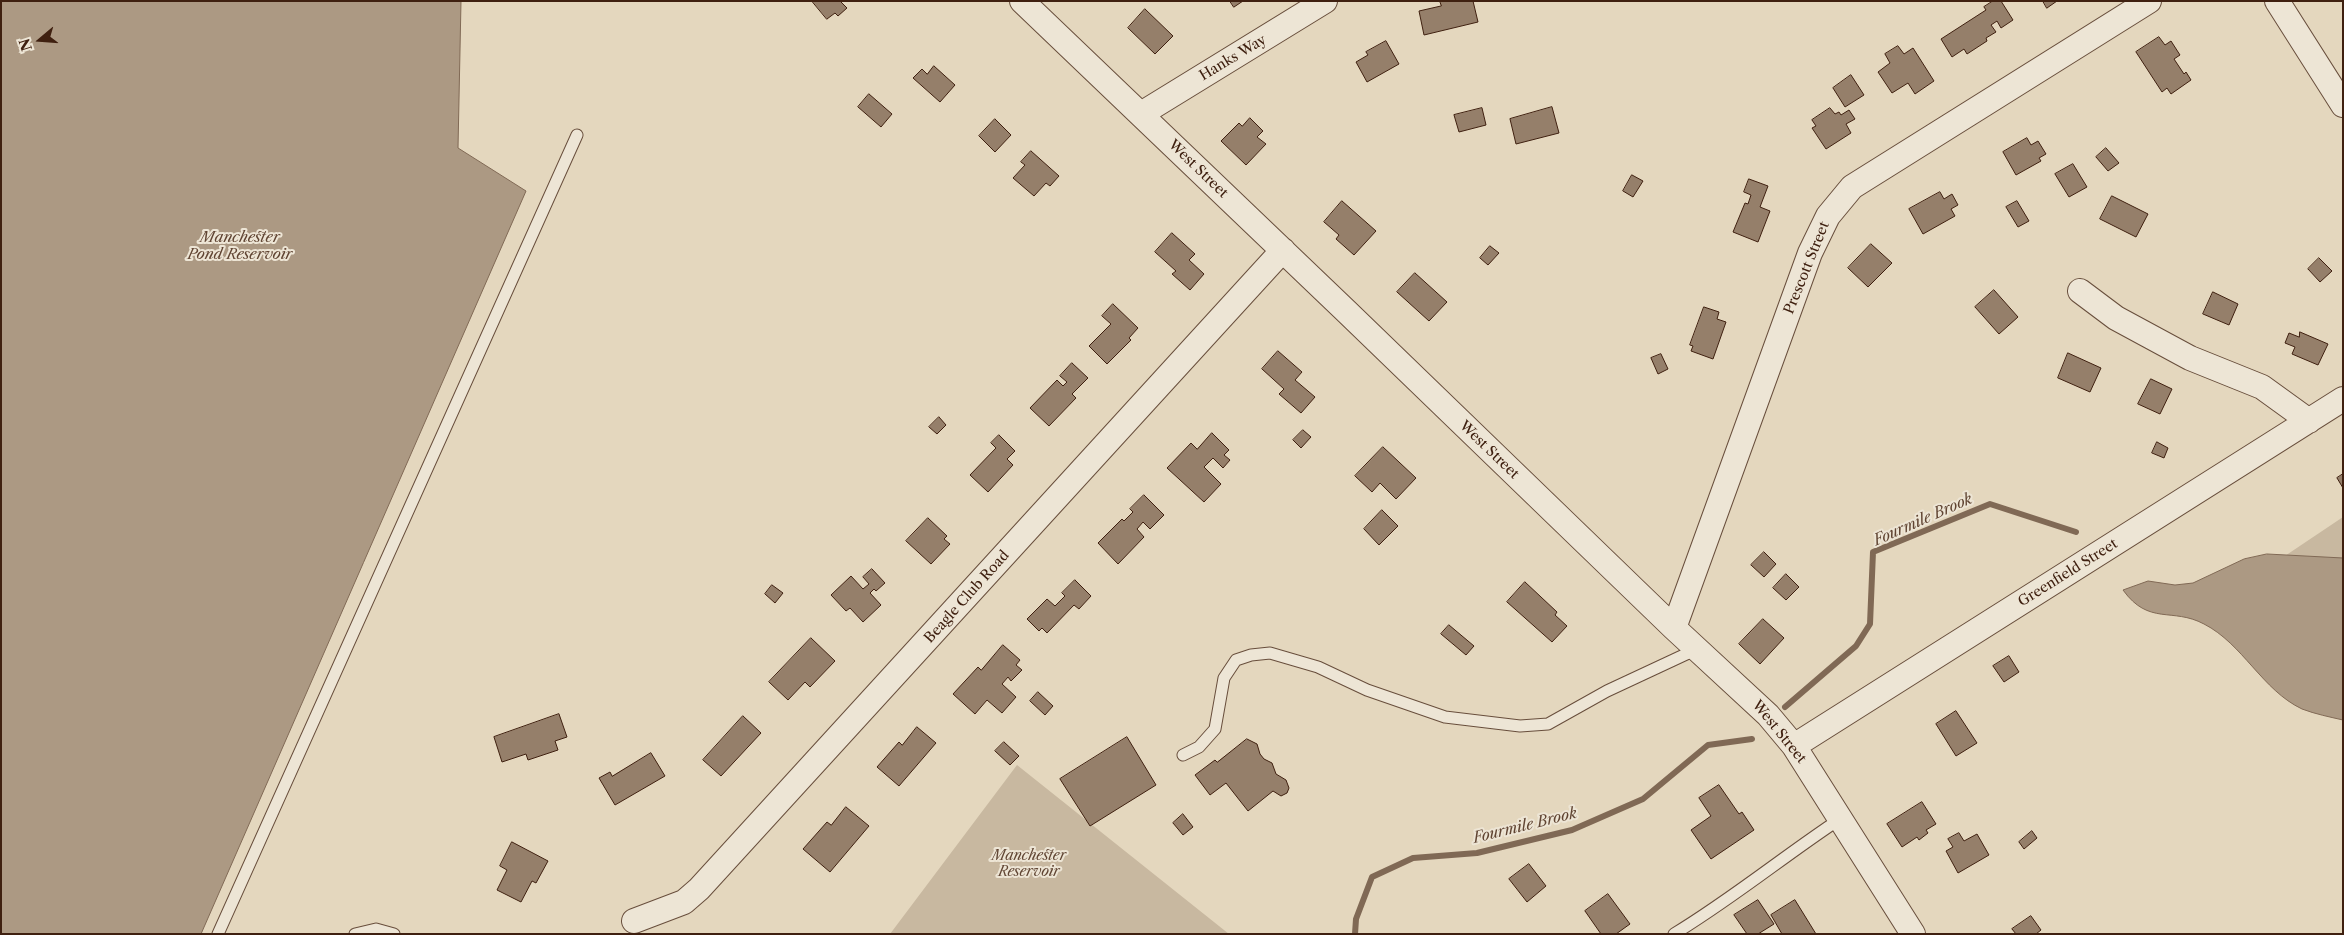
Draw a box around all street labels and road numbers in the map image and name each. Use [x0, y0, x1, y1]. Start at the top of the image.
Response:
street label: Hanks Way [1197, 32, 1269, 84]
street label: West Street [1165, 136, 1231, 202]
street label: Prescott Street [1781, 219, 1833, 317]
street label: West Street [1456, 417, 1522, 483]
street label: Greenfield Street [2015, 536, 2121, 610]
street label: Beagle Club Road [921, 547, 1013, 647]
street label: West Street [1748, 697, 1810, 767]

